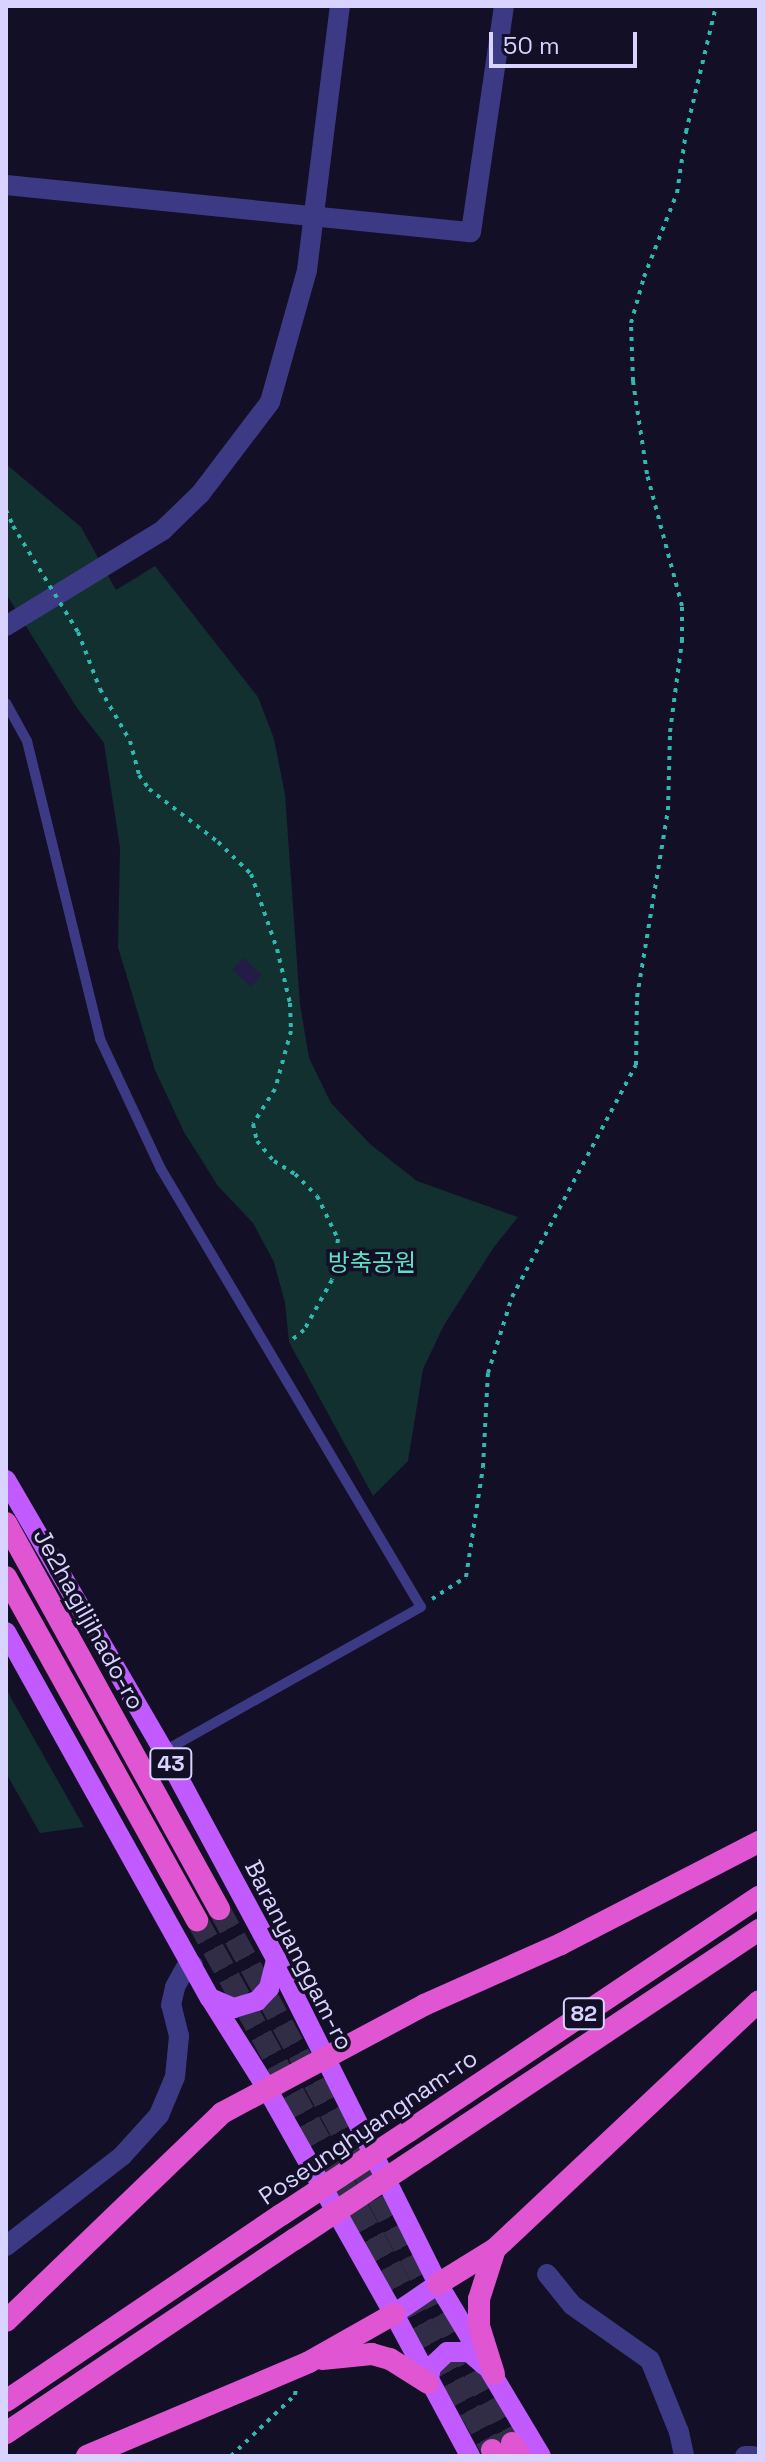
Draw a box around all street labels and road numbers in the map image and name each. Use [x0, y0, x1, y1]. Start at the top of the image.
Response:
street label: Je2hagiljihado-ro [27, 1524, 151, 1714]
road number: 43 [149, 1746, 193, 1782]
street label: Baranyanggam-ro [239, 1855, 359, 2055]
road number: 82 [562, 1996, 606, 2032]
street label: Poseunghyangnam-ro [253, 2043, 483, 2211]

